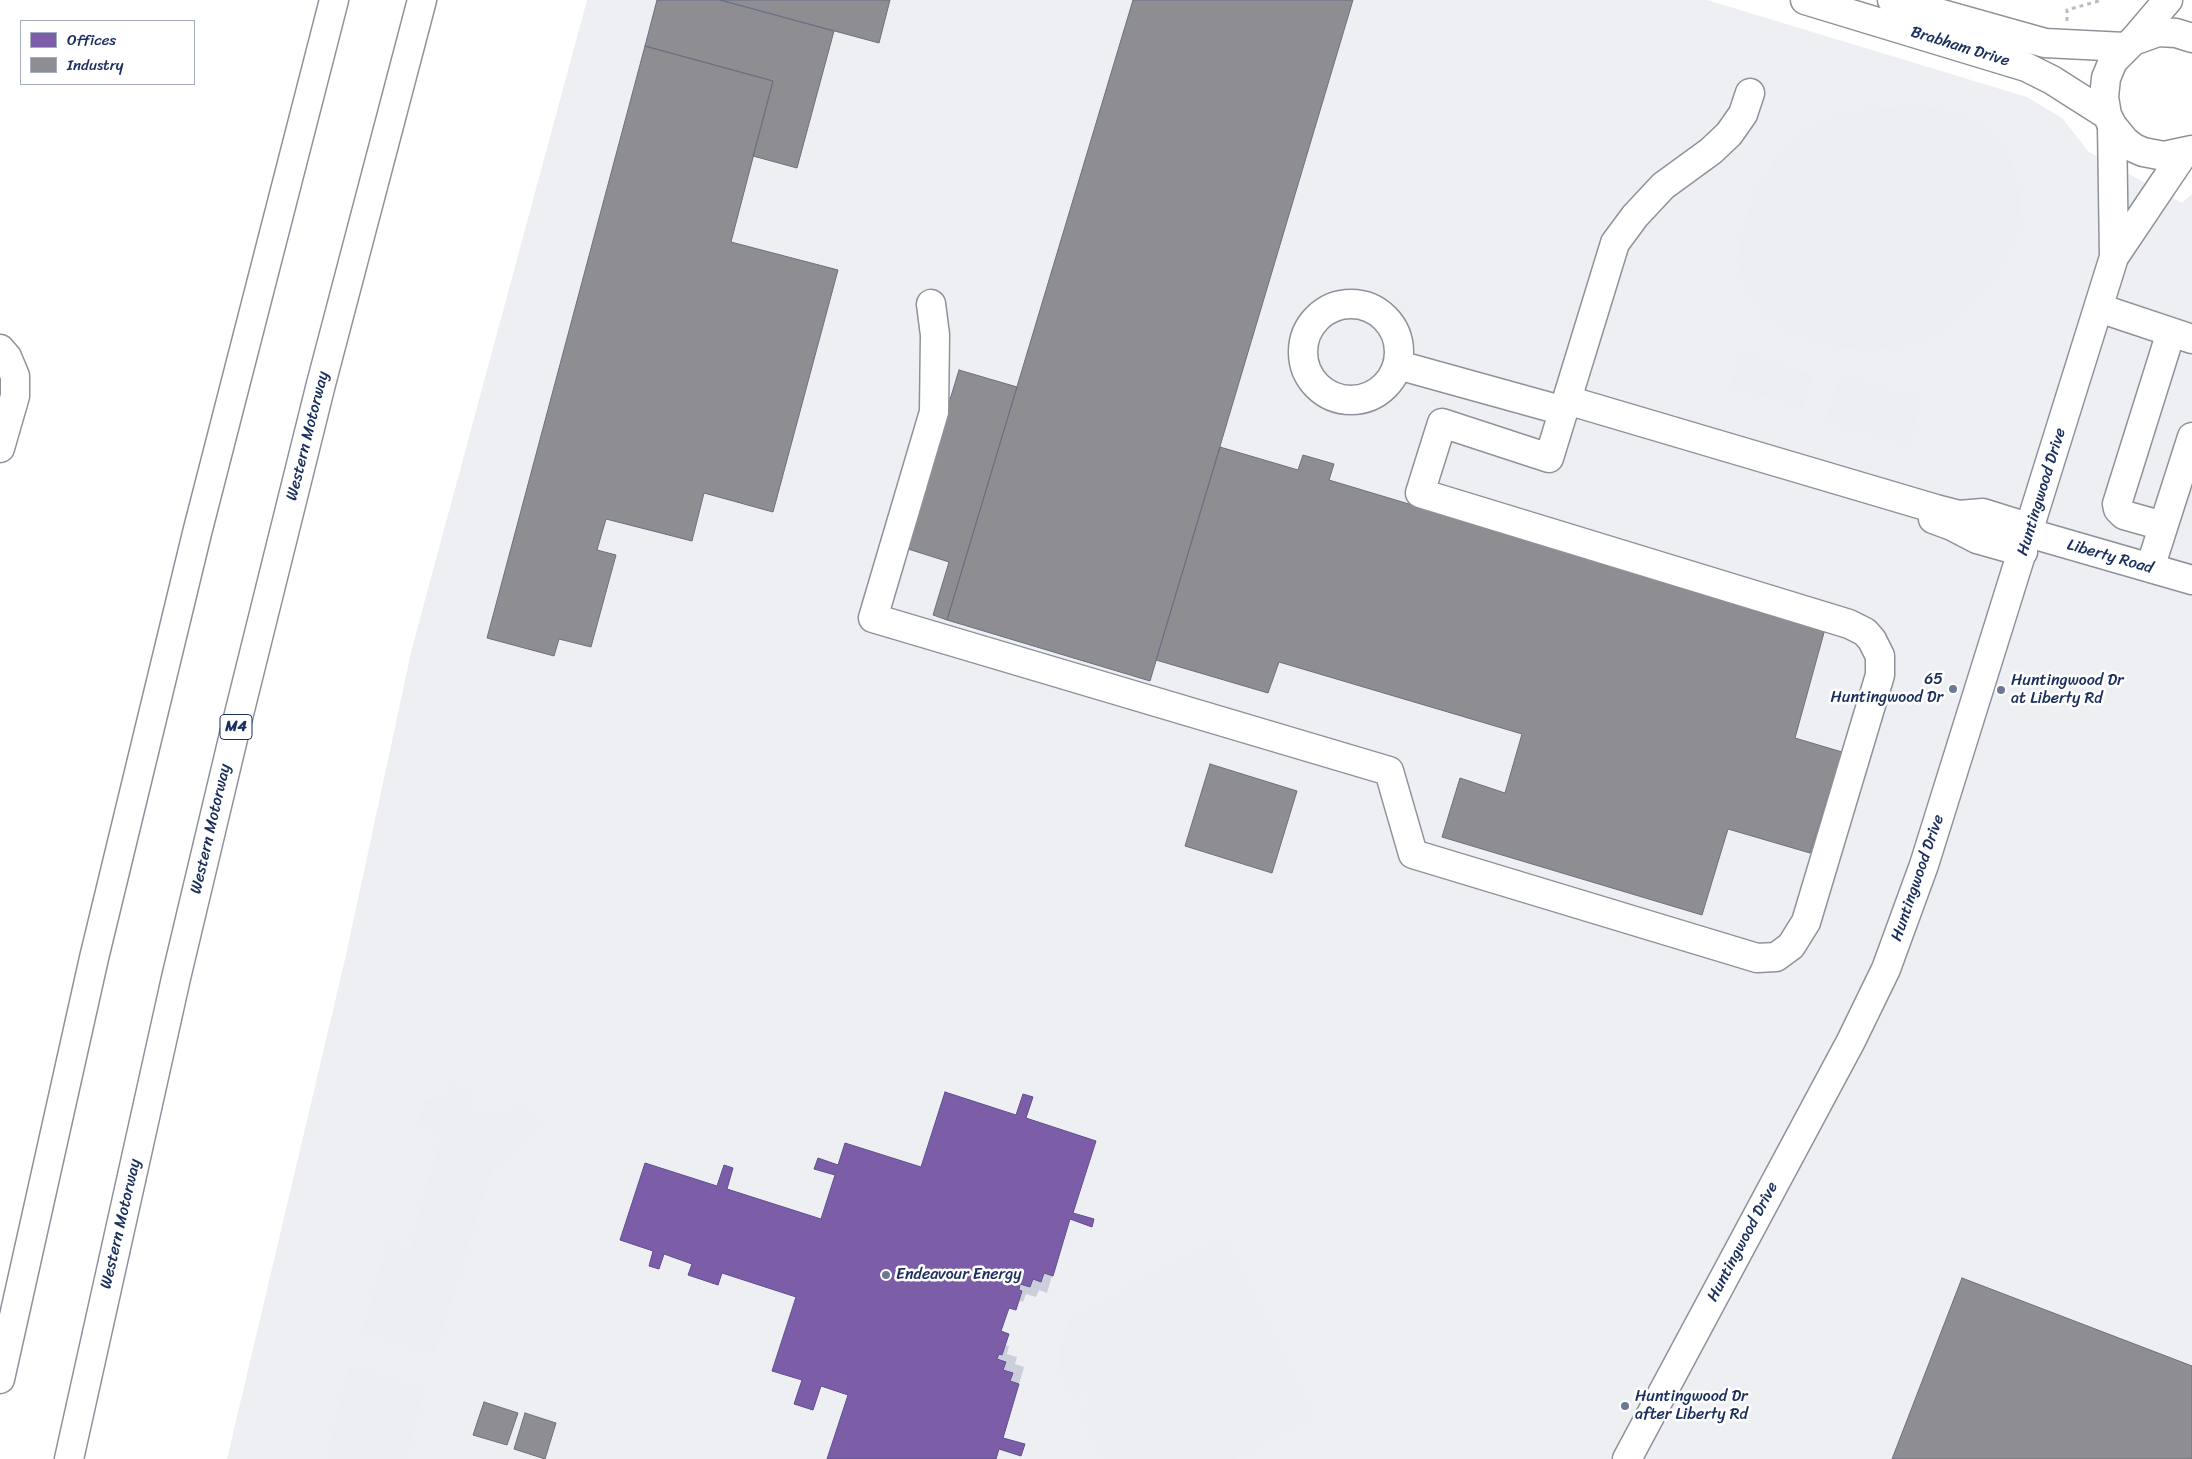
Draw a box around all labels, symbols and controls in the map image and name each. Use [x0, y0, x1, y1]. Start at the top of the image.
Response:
legend [20, 20, 195, 85]
street label: Brabham Drive [1908, 23, 2012, 71]
text: Offices [67, 27, 116, 53]
text: Industry [67, 52, 124, 78]
street label: Western Motorway [283, 369, 333, 503]
street label: Huntingwood Drive [2013, 426, 2071, 558]
street label: Liberty Road [2065, 536, 2155, 578]
place label: 65 Huntingwood Dr [1830, 670, 1943, 708]
place label: Huntingwood Dr at Liberty Rd [2011, 671, 2124, 709]
marker: 65 Huntingwood Dr [1947, 683, 1959, 695]
marker: Huntingwood Dr at Liberty Rd [1995, 684, 2007, 696]
road number: M4 [220, 714, 252, 740]
street label: Western Motorway [187, 762, 235, 896]
street label: Huntingwood Drive [1887, 812, 1949, 944]
street label: Western Motorway [97, 1157, 145, 1291]
street label: Huntingwood Drive [1703, 1179, 1783, 1305]
place label: Endeavour Energy [896, 1265, 1022, 1285]
marker: Endeavour Energy [880, 1269, 892, 1281]
place label: Huntingwood Dr after Liberty Rd [1635, 1387, 1748, 1425]
marker: Huntingwood Dr after Liberty Rd [1619, 1400, 1631, 1412]

